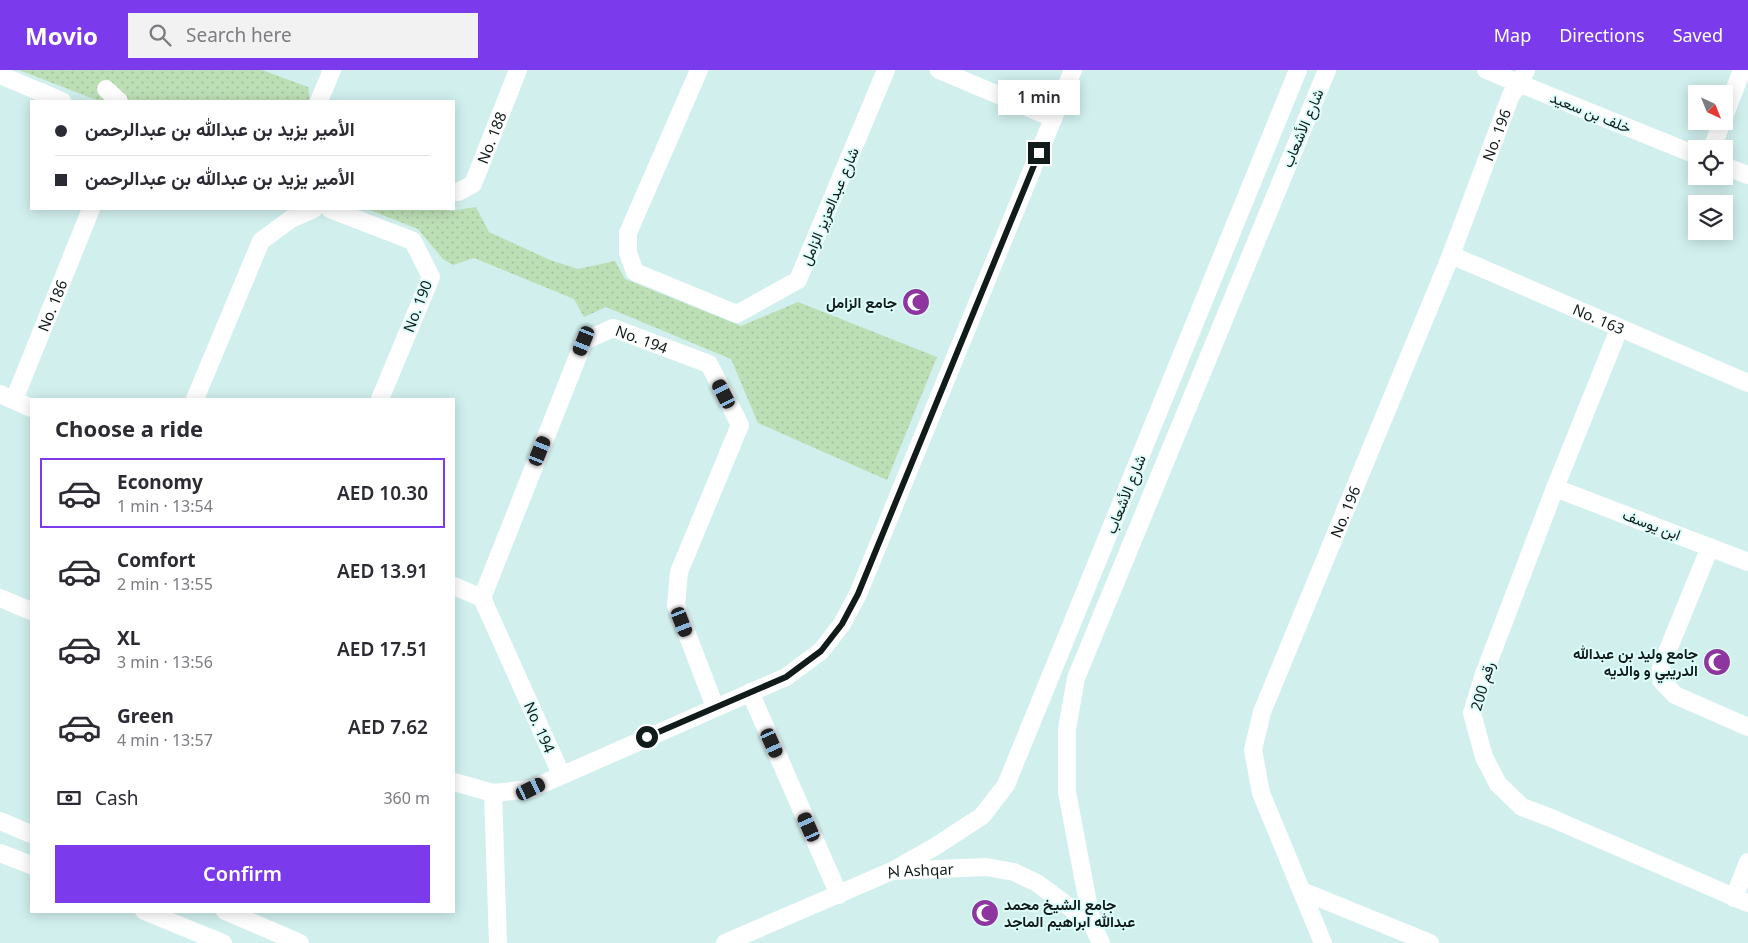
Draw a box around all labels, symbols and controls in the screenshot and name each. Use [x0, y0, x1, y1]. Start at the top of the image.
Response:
search box [128, 13, 478, 58]
text: Movio [25, 19, 98, 52]
icon: search [146, 21, 174, 49]
text: Search here [186, 22, 292, 48]
text: Map [1494, 23, 1531, 47]
text: Directions [1559, 23, 1645, 47]
text: Saved [1673, 23, 1723, 47]
callout: 1 min [998, 81, 1080, 116]
street label: شارع الأشعاب [1276, 85, 1329, 171]
north arrow [1688, 85, 1732, 130]
map controls [1688, 85, 1733, 240]
text: 1 min [1017, 86, 1061, 108]
street label: خلف بن سعيد [1547, 87, 1634, 138]
street label: No. 196 [1477, 106, 1515, 164]
street label: No. 188 [472, 109, 511, 166]
text: الأمير يزيد بن عبدالله بن عبدالرحمن [85, 116, 355, 142]
button: locate [1688, 140, 1733, 185]
route end [1028, 142, 1050, 164]
street label: شارع عبدالعزيز الزامل [795, 144, 865, 269]
text: الأمير يزيد بن عبدالله بن عبدالرحمن [85, 165, 355, 191]
button: layers [1688, 195, 1733, 240]
street label: No. 186 [33, 277, 72, 334]
street label: No. 190 [398, 277, 436, 335]
mosque icon: جامع الزامل [901, 287, 931, 317]
place label: جامع الزامل [826, 292, 897, 313]
street label: No. 163 [1570, 299, 1628, 339]
street label: No. 194 [613, 320, 671, 358]
car [571, 324, 596, 358]
car [710, 377, 737, 411]
text: Choose a ride [55, 413, 203, 443]
car [527, 434, 552, 468]
street label: شارع الأشعاب [1100, 451, 1152, 537]
text: Economy [117, 469, 203, 495]
icon: car [57, 471, 102, 516]
text: AED 10.30 [337, 480, 428, 506]
street label: No. 196 [1325, 483, 1364, 540]
text: 1 min · 13:54 [117, 495, 213, 517]
street label: ابن يوسف [1620, 504, 1684, 545]
text: Comfort [117, 547, 196, 573]
icon: car [57, 549, 102, 594]
text: AED 13.91 [337, 558, 428, 584]
text: 2 min · 13:55 [117, 573, 213, 595]
car [669, 605, 694, 639]
text: XL [117, 625, 140, 651]
icon: car [57, 627, 102, 672]
text: AED 17.51 [337, 636, 428, 662]
place label: جامع وليد بن عبدالله الدريبي و والديه [1573, 643, 1698, 684]
mosque icon: جامع وليد بن عبدالله الدريبي و والديه [1702, 647, 1732, 677]
text: 3 min · 13:56 [117, 651, 213, 673]
street label: رقم 200 [1465, 659, 1499, 713]
street label: No. 194 [520, 698, 560, 756]
text: Green [117, 703, 174, 729]
icon: car [57, 705, 102, 750]
text: AED 7.62 [348, 714, 428, 740]
route start [636, 726, 658, 748]
car [759, 726, 784, 760]
text: 4 min · 13:57 [117, 729, 213, 751]
car [514, 776, 547, 802]
icon: cash [55, 784, 83, 812]
text: Cash [95, 785, 139, 811]
text: 360 m [383, 787, 430, 809]
car [796, 810, 821, 844]
button: Confirm [55, 845, 430, 903]
street label: Al Ashqar [883, 858, 954, 882]
place label: جامع الشيخ محمد عبدالله ابراهيم الماجد [1004, 894, 1135, 932]
mosque icon: جامع الشيخ محمد عبدالله ابراهيم الماجد [970, 898, 1000, 928]

